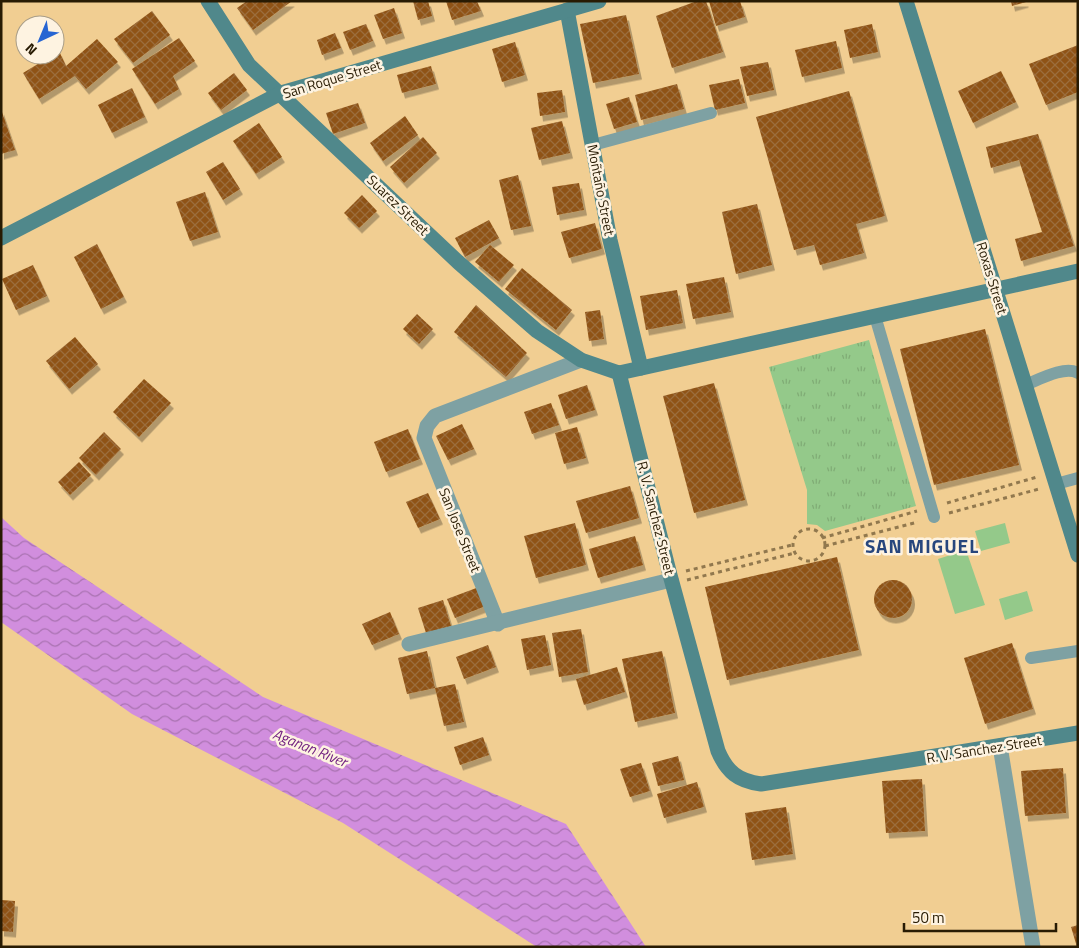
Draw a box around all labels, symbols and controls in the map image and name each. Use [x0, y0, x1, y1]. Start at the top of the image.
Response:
north arrow [15, 15, 65, 65]
text: N [20, 39, 41, 61]
street label: San Roque Street [280, 54, 384, 103]
street label: Moñtaño Street [582, 142, 621, 237]
street label: Suarez Street [363, 170, 434, 240]
street label: Roxas Street [972, 239, 1013, 317]
street label: R. V. Sanchez Street [632, 459, 681, 577]
street label: San Jose Street [434, 484, 487, 575]
district label: SAN MIGUEL [865, 531, 979, 560]
water label: Aganan River [270, 722, 353, 774]
street label: R. V. Sanchez Street [925, 729, 1043, 768]
scale bar [904, 900, 1056, 932]
text: 50 m [912, 906, 945, 929]

